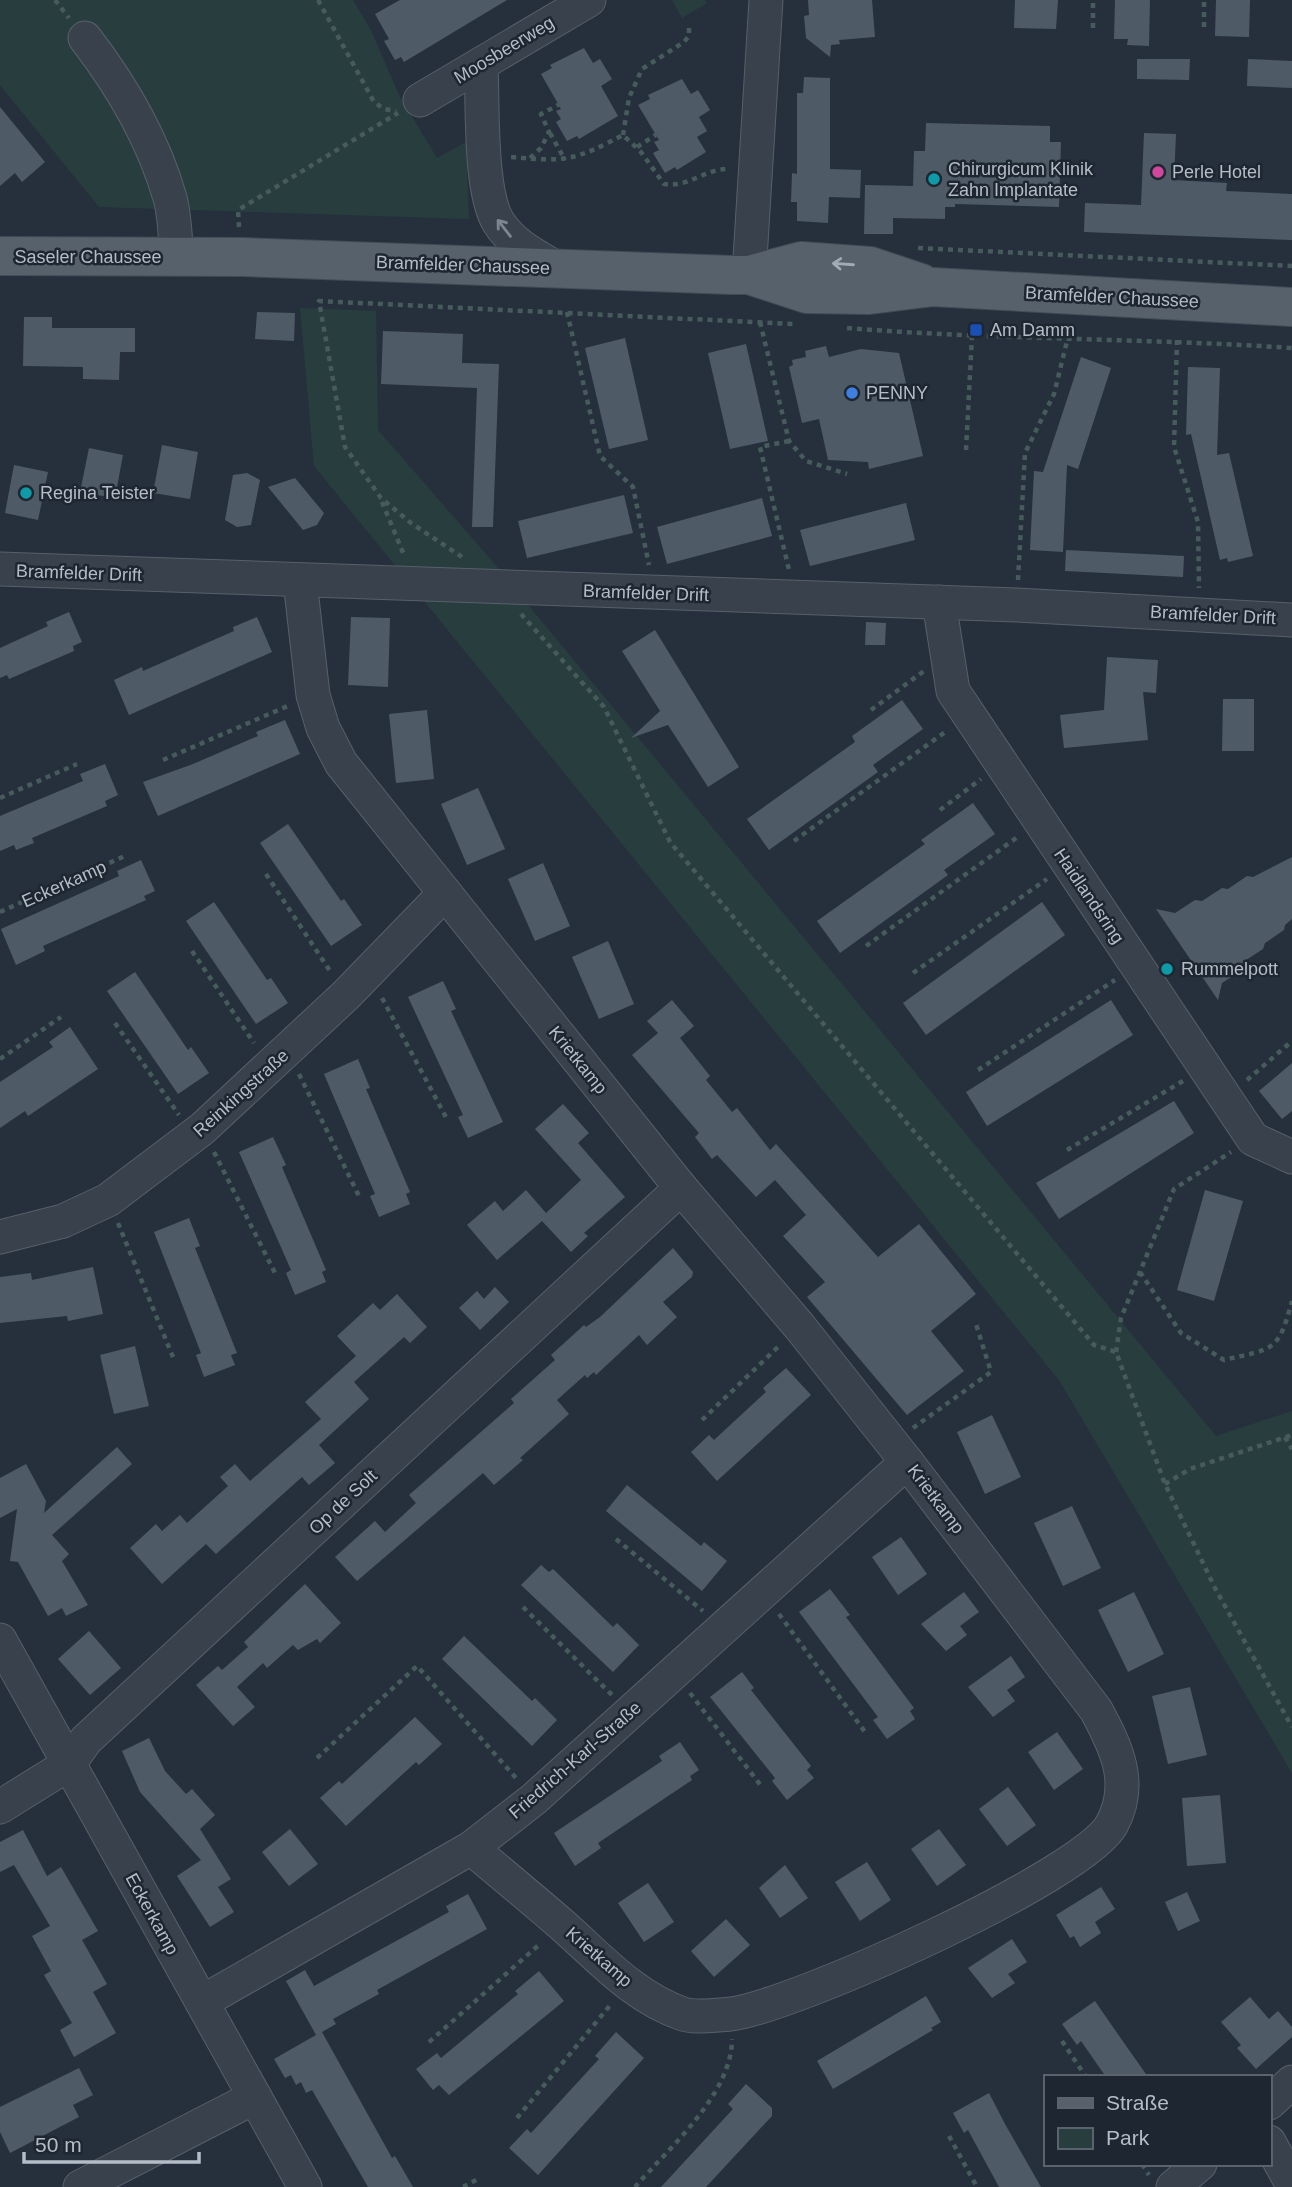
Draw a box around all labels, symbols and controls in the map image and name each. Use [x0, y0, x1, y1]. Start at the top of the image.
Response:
street label: Moosbeerweg [450, 12, 558, 88]
place label: Chirurgicum Klinik Zahn Implantate [948, 159, 1094, 200]
place label: Perle Hotel [1172, 162, 1261, 182]
marker: Perle Hotel [1150, 164, 1166, 180]
marker: Chirurgicum Klinik Zahn Implantate [926, 171, 942, 187]
one-way arrow [497, 220, 512, 238]
street label: Saseler Chaussee [14, 247, 162, 267]
street label: Bramfelder Chaussee [376, 252, 550, 278]
one-way arrow [832, 258, 855, 271]
street label: Bramfelder Chaussee [1025, 282, 1199, 312]
place label: Am Damm [990, 320, 1075, 340]
marker: Am Damm [968, 322, 984, 338]
place label: PENNY [866, 383, 928, 403]
marker: PENNY [844, 385, 860, 401]
place label: Regina Teister [40, 483, 155, 503]
marker: Regina Teister [18, 485, 34, 501]
street label: Bramfelder Drift [16, 561, 142, 585]
street label: Bramfelder Drift [583, 581, 709, 605]
street label: Bramfelder Drift [1150, 602, 1276, 628]
street label: Haidlandsring [1050, 845, 1128, 947]
street label: Eckerkamp [19, 857, 109, 911]
place label: Rummelpott [1181, 959, 1278, 979]
marker: Rummelpott [1159, 961, 1175, 977]
street label: Krietkamp [545, 1022, 611, 1098]
street label: Reinkingstraße [189, 1045, 293, 1141]
street label: Krietkamp [904, 1461, 968, 1537]
street label: Op de Solt [305, 1466, 381, 1538]
street label: Friedrich-Karl-Straße [505, 1697, 645, 1823]
street label: Eckerkamp [121, 1870, 183, 1958]
street label: Krietkamp [562, 1923, 636, 1991]
legend [1044, 2075, 1271, 2166]
text: Straße [1106, 2091, 1169, 2114]
scale bar [24, 2120, 200, 2164]
text: Park [1106, 2126, 1150, 2149]
text: 50 m [35, 2133, 82, 2156]

